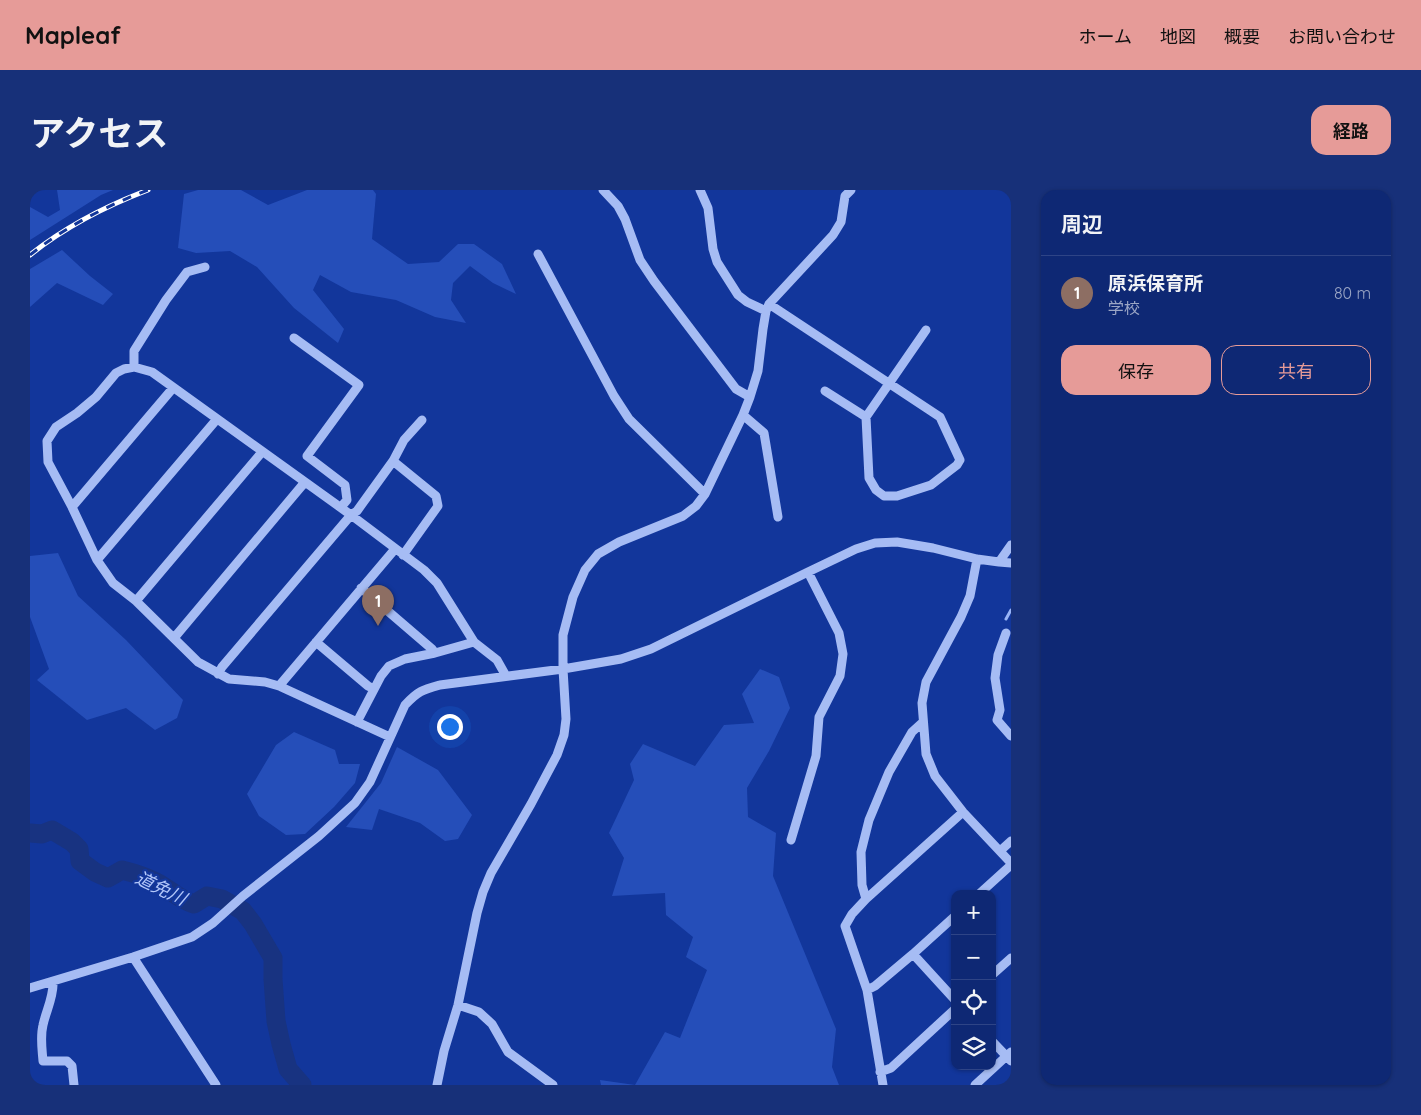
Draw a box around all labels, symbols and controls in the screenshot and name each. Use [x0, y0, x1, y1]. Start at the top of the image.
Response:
text: Mapleaf [25, 20, 121, 50]
text: ホーム [1079, 25, 1132, 48]
text: 地図 [1160, 25, 1196, 48]
text: 概要 [1224, 25, 1260, 48]
text: お問い合わせ [1288, 25, 1396, 48]
button: 経路 [1311, 105, 1391, 155]
text: アクセス [30, 111, 168, 155]
text: 周辺 [1061, 211, 1103, 237]
text: 原浜保育所 [1108, 271, 1203, 295]
text: 1 [1074, 283, 1080, 303]
text: 80 m [1334, 283, 1371, 303]
text: 学校 [1108, 298, 1140, 318]
button: 保存 [1061, 345, 1211, 395]
button: 共有 [1221, 345, 1371, 395]
pin: 1 [362, 585, 394, 626]
your location [437, 714, 463, 740]
water label: 道免川 [132, 866, 192, 911]
map controls [951, 890, 996, 1070]
button: + [951, 890, 996, 935]
button: − [951, 935, 996, 980]
button: locate [951, 980, 996, 1025]
button: layers [951, 1025, 996, 1070]

